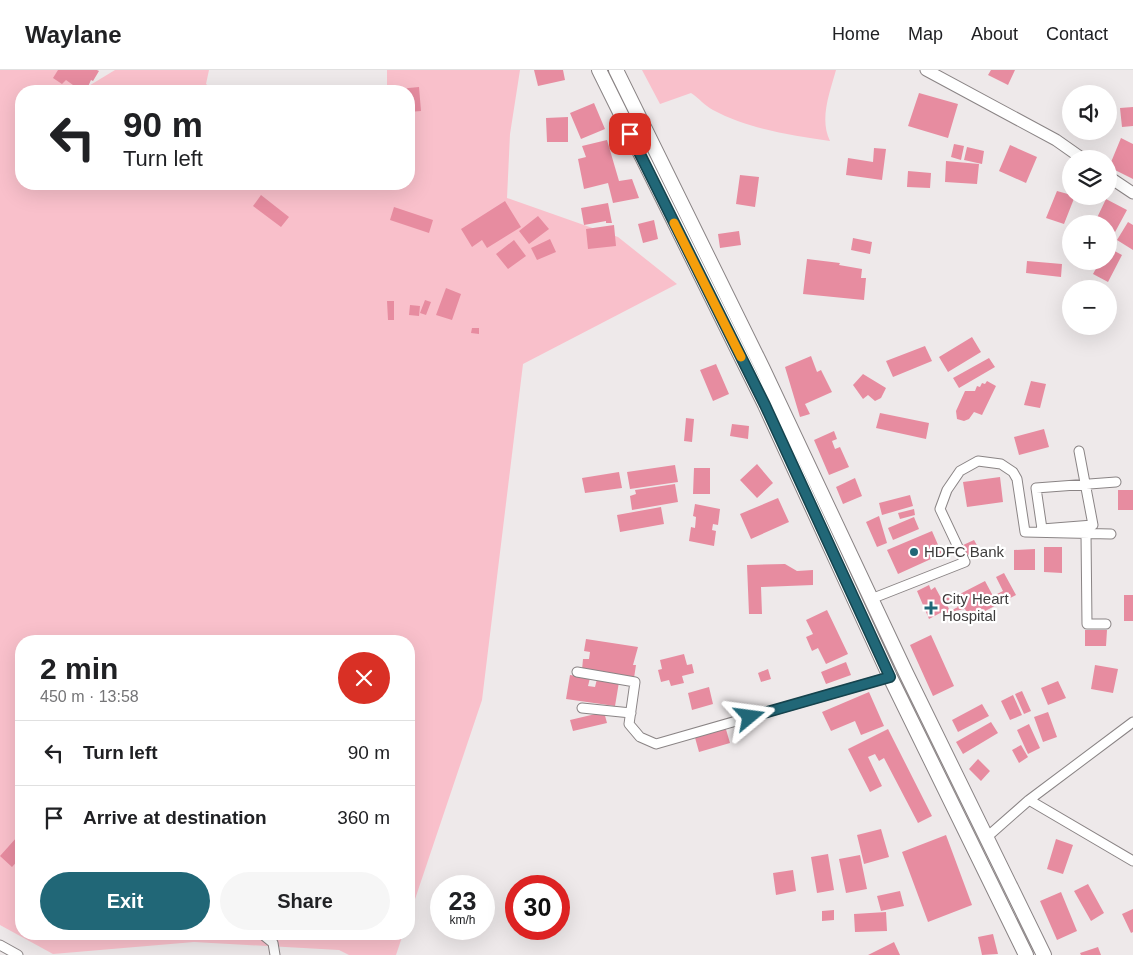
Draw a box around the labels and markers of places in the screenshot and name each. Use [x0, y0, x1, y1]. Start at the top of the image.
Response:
pin [609, 113, 651, 155]
place label: HDFC Bank [924, 543, 1005, 560]
marker: HDFC Bank [908, 546, 920, 558]
place label: City Heart Hospital [942, 590, 1010, 624]
marker: City Heart Hospital [924, 601, 938, 615]

